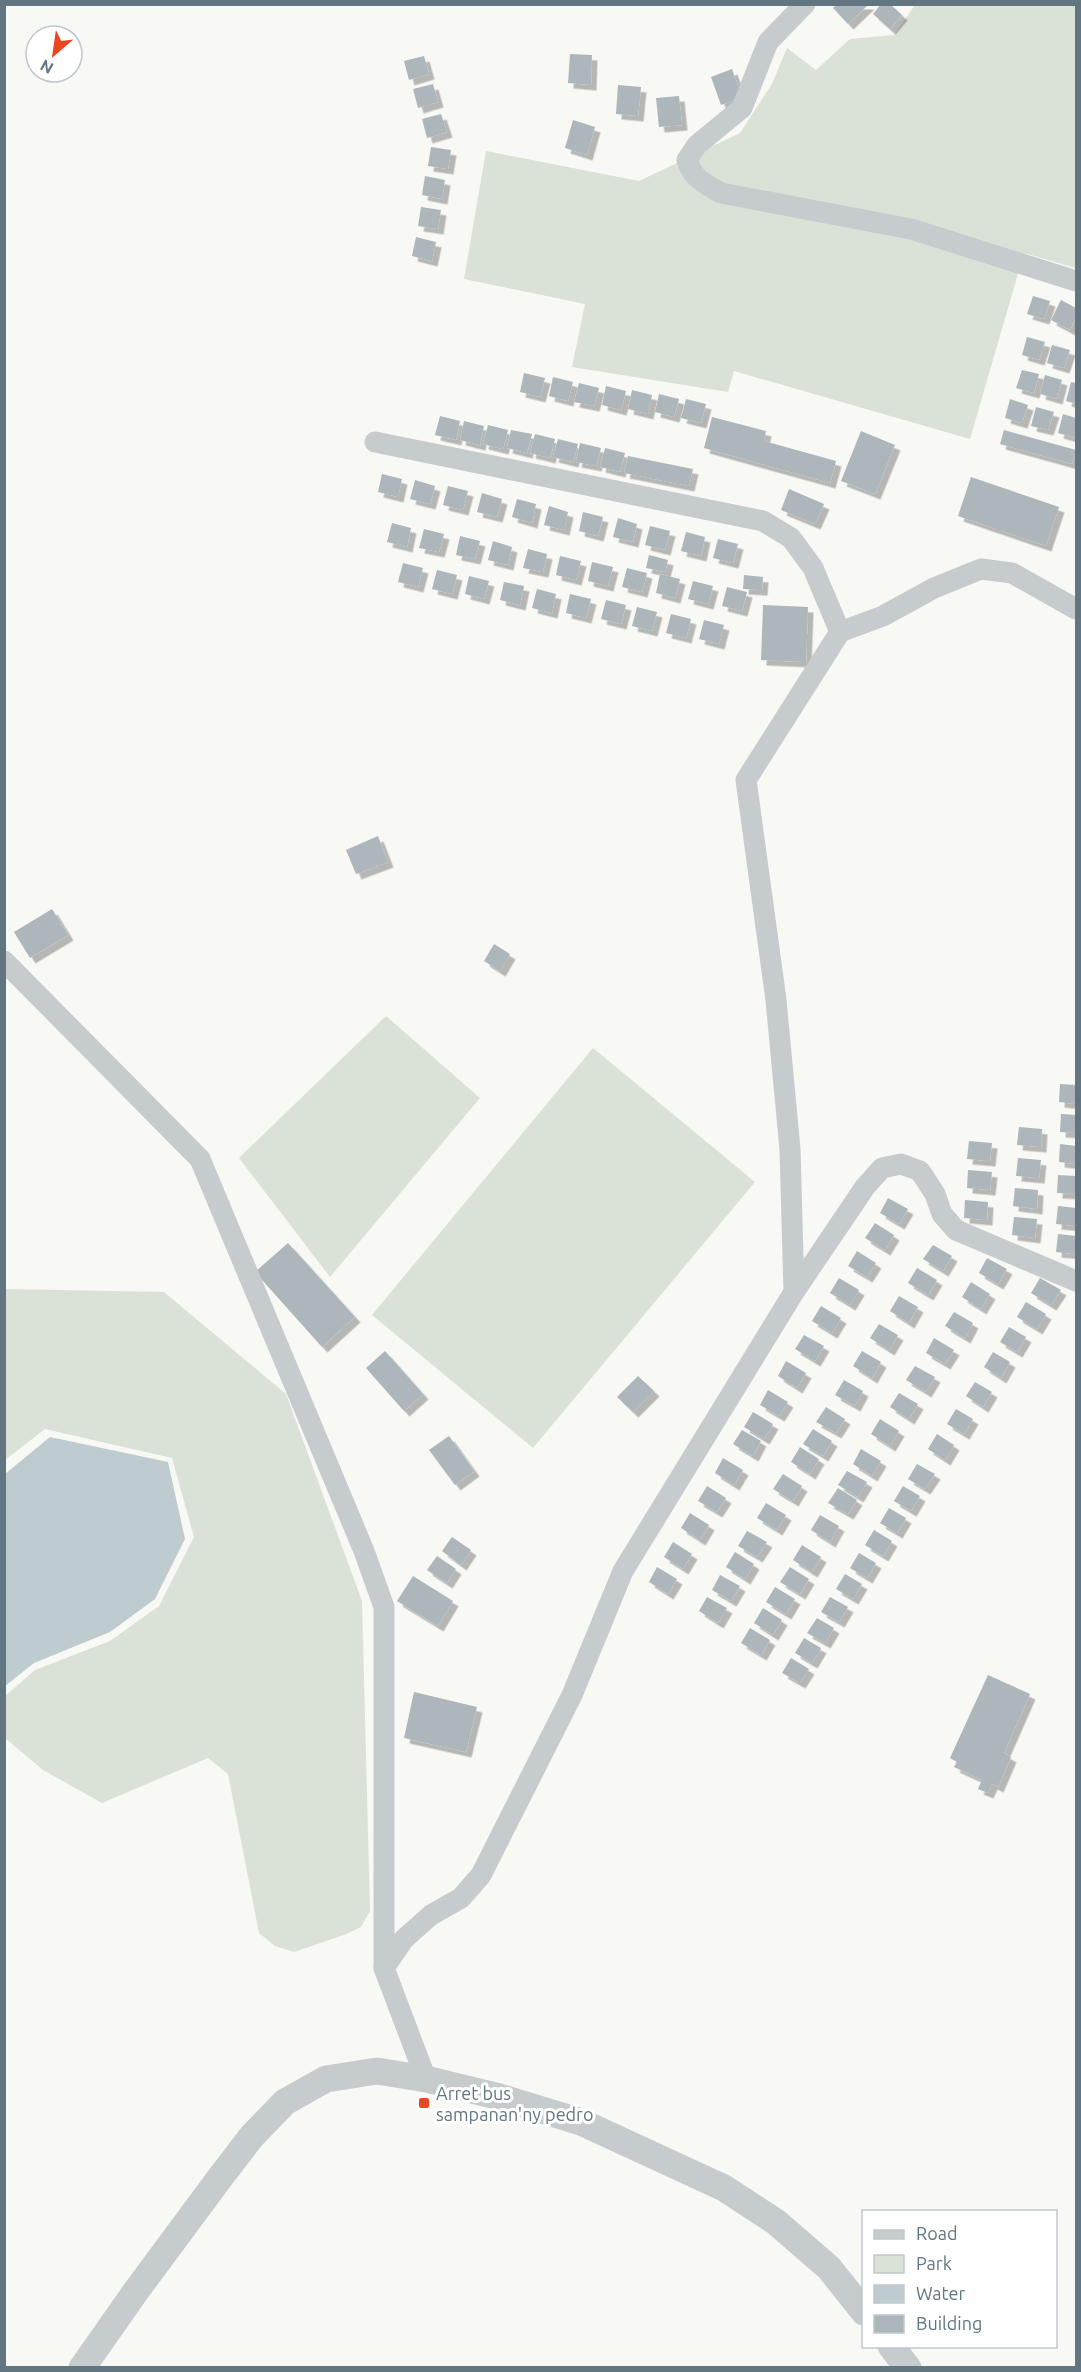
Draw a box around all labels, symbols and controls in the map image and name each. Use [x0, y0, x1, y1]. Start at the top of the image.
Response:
north arrow [24, 24, 84, 84]
text: N [37, 56, 56, 78]
place label: Arret bus sampanan'ny pedro [436, 2083, 593, 2124]
marker: Arret bus sampanan'ny pedro [417, 2096, 431, 2110]
legend [862, 2210, 1057, 2348]
text: Road [916, 2223, 958, 2243]
text: Park [916, 2253, 952, 2273]
text: Water [916, 2283, 966, 2303]
text: Building [916, 2313, 982, 2333]

